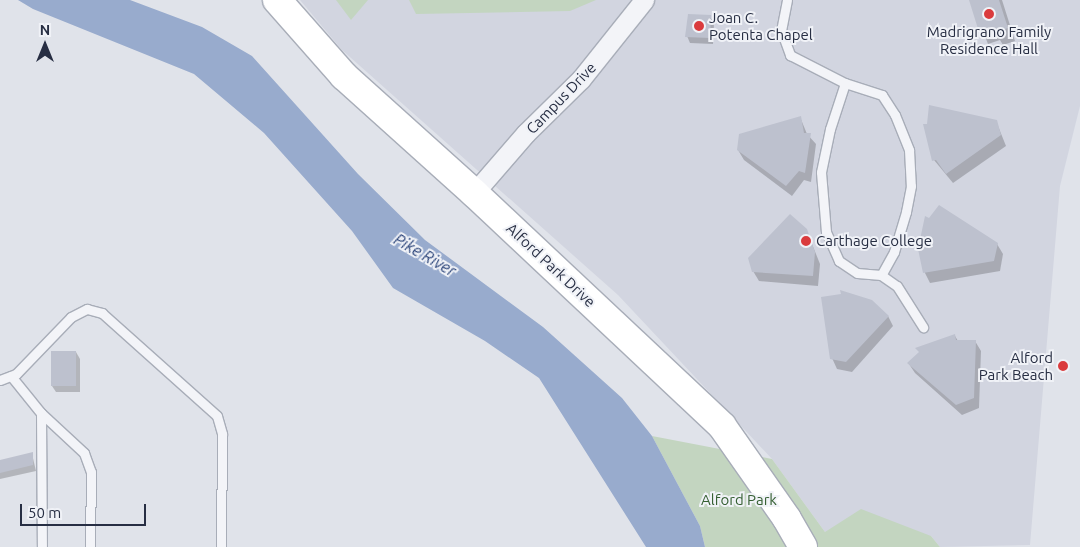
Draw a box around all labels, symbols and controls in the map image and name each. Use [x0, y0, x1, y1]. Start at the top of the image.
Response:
place label: Joan C. Potenta Chapel [709, 8, 813, 43]
marker: Madrigrano Family Residence Hall [983, 8, 995, 20]
north arrow [20, 20, 70, 70]
marker: Joan C. Potenta Chapel [693, 20, 705, 32]
text: N [40, 22, 50, 38]
place label: Madrigrano Family Residence Hall [927, 22, 1051, 57]
street label: Campus Drive [522, 58, 600, 138]
street label: Alford Park Drive [503, 219, 599, 311]
water label: Pike River [391, 230, 459, 280]
place label: Carthage College [816, 232, 932, 250]
marker: Carthage College [800, 235, 812, 247]
place label: Alford Park Beach [979, 348, 1053, 383]
marker: Alford Park Beach [1057, 360, 1069, 372]
park label: Alford Park [701, 491, 777, 509]
scale bar [22, 494, 149, 526]
text: 50 m [28, 504, 61, 521]

